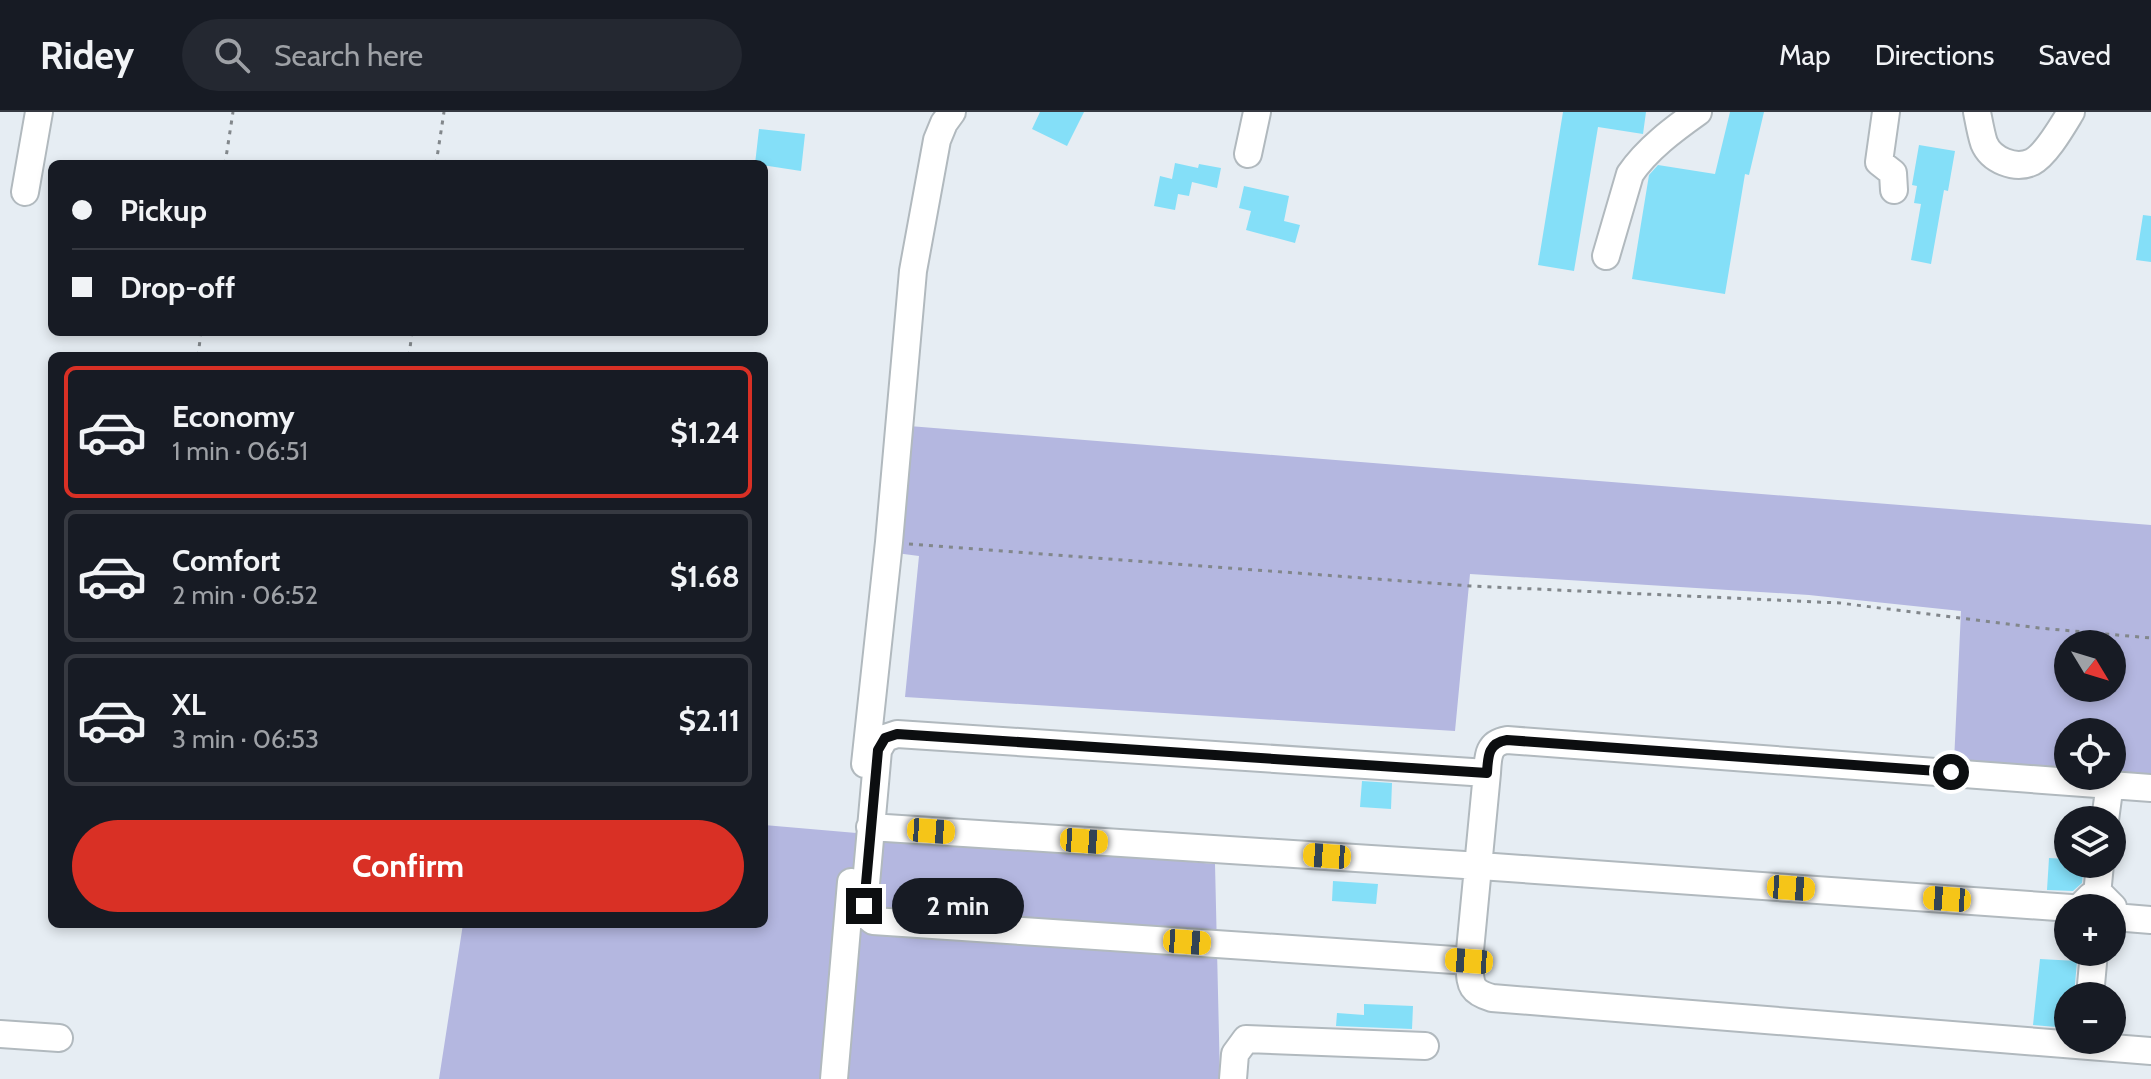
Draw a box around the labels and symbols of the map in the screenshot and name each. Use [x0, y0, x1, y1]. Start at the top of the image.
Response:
north arrow [2054, 630, 2126, 702]
route start [1933, 754, 1969, 790]
car [906, 817, 956, 845]
car [1059, 827, 1109, 855]
car [1302, 842, 1352, 870]
car [1766, 874, 1816, 902]
callout: 2 min [892, 878, 1024, 934]
car [1922, 885, 1972, 913]
route end [846, 888, 882, 924]
car [1162, 928, 1212, 956]
car [1444, 947, 1494, 975]

